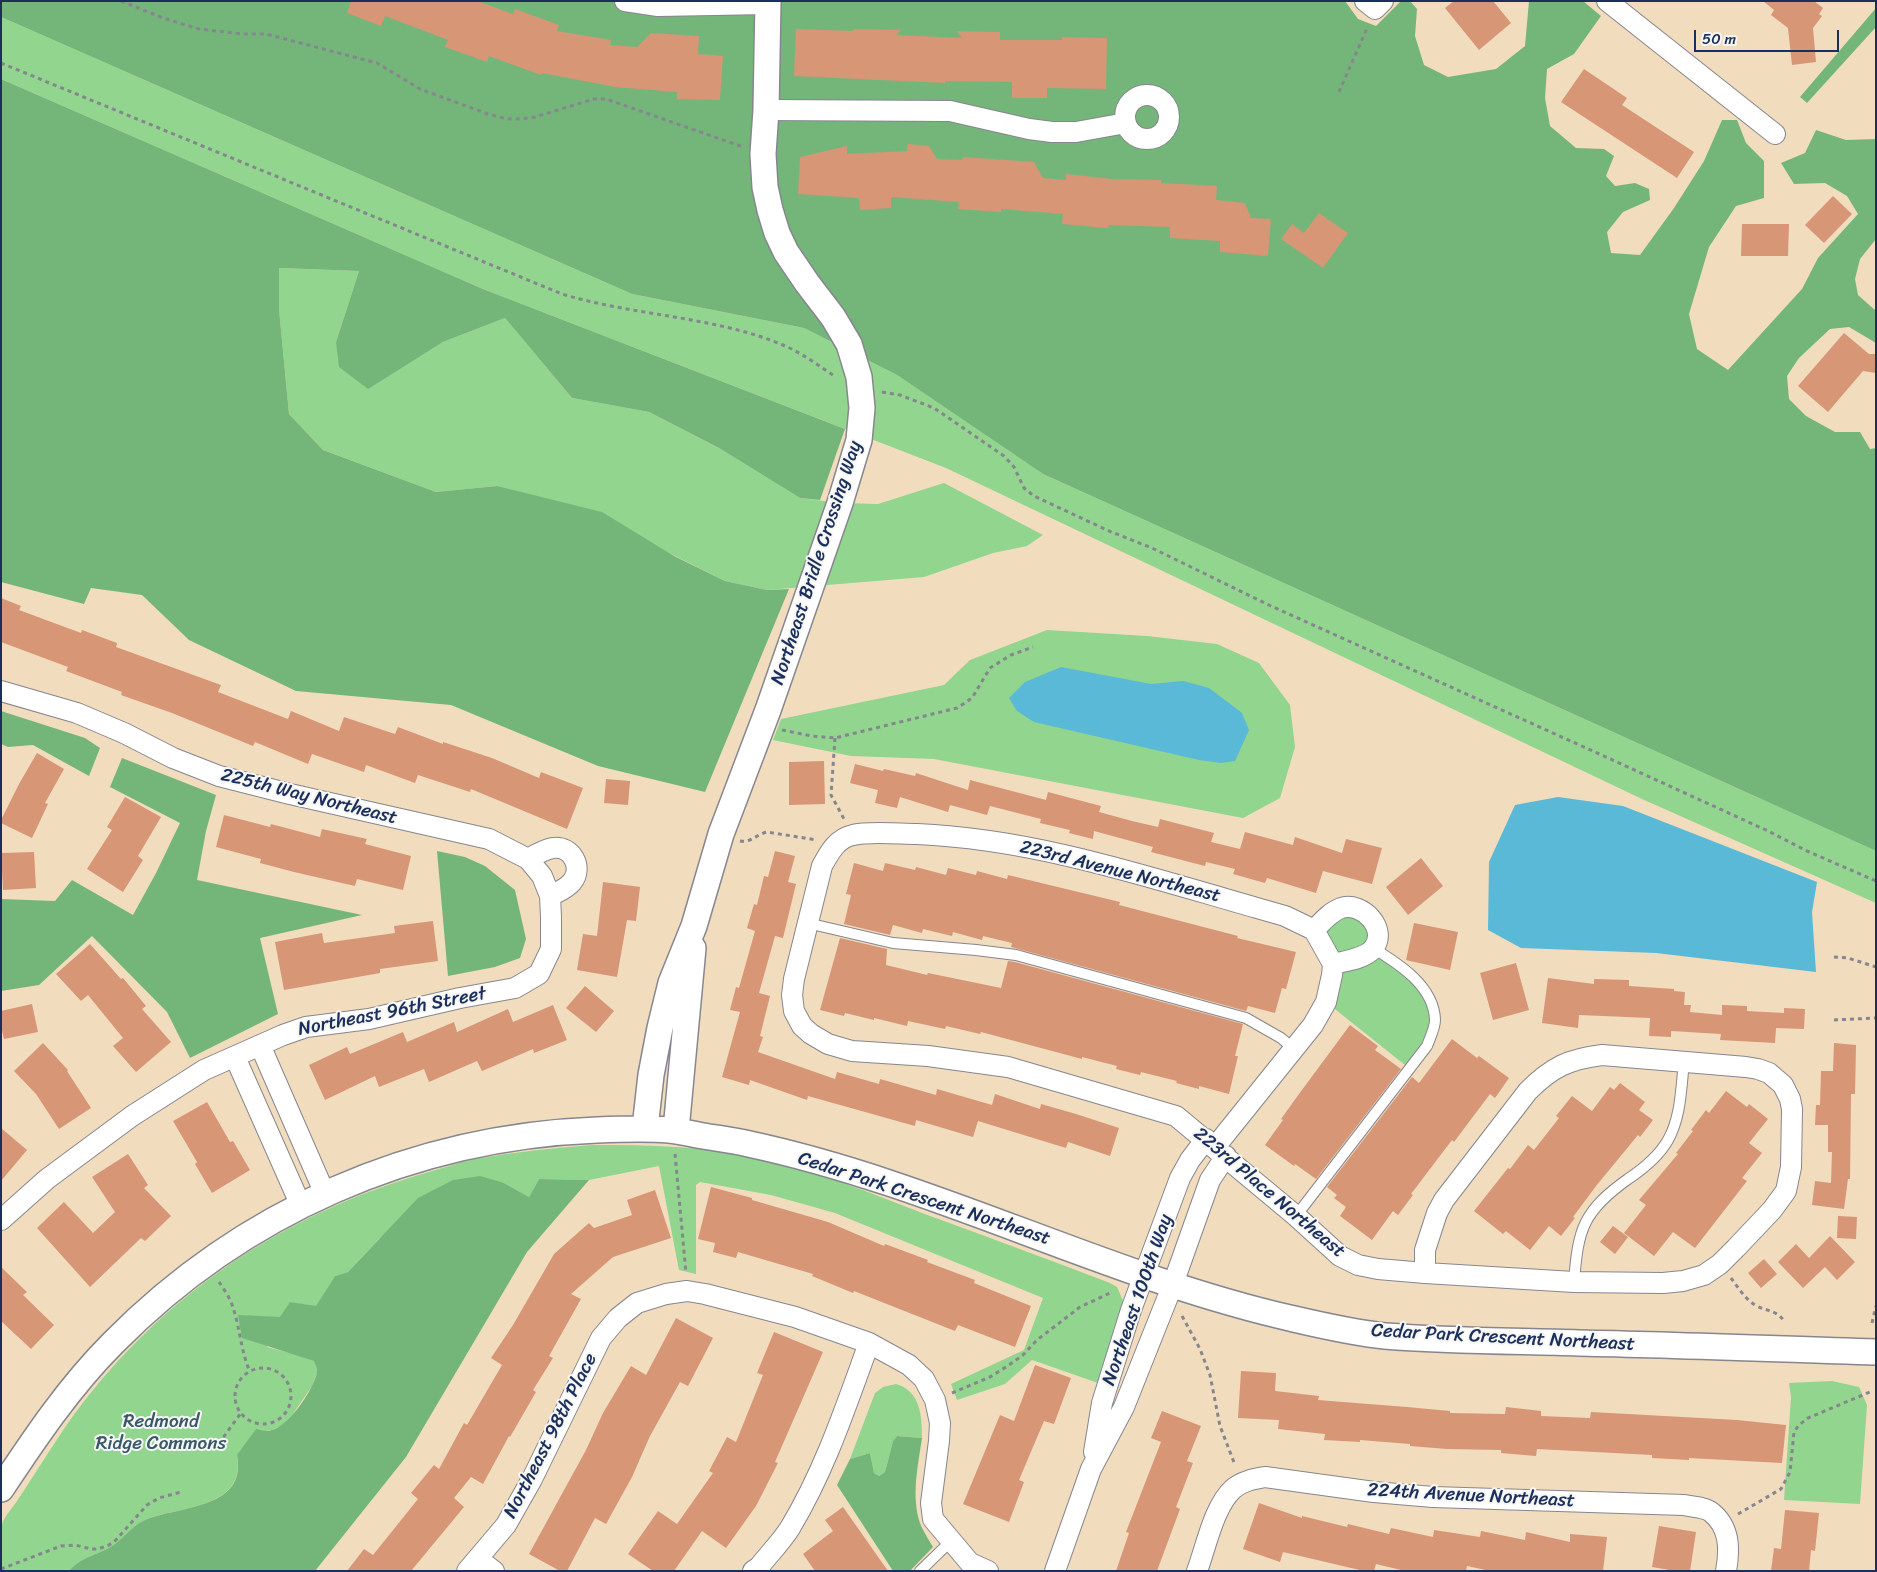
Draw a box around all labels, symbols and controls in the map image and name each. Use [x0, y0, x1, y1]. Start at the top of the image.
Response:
scale bar [1697, 20, 1842, 52]
text: 50 m [1702, 26, 1736, 52]
street label: Northeast Bridle Crossing Way [767, 438, 867, 688]
street label: 225th Way Northeast [218, 764, 400, 830]
street label: 223rd Avenue Northeast [1017, 836, 1223, 908]
street label: Northeast 96th Street [296, 983, 488, 1041]
street label: 223rd Place Northeast [1189, 1123, 1349, 1263]
street label: Cedar Park Crescent Northeast [795, 1147, 1053, 1251]
street label: Northeast 100th Way [1098, 1211, 1178, 1389]
street label: Cedar Park Crescent Northeast [1371, 1320, 1635, 1356]
street label: Northeast 98th Place [499, 1350, 603, 1522]
park label: Redmond Ridge Commons [96, 1411, 226, 1455]
street label: 224th Avenue Northeast [1367, 1479, 1575, 1513]

